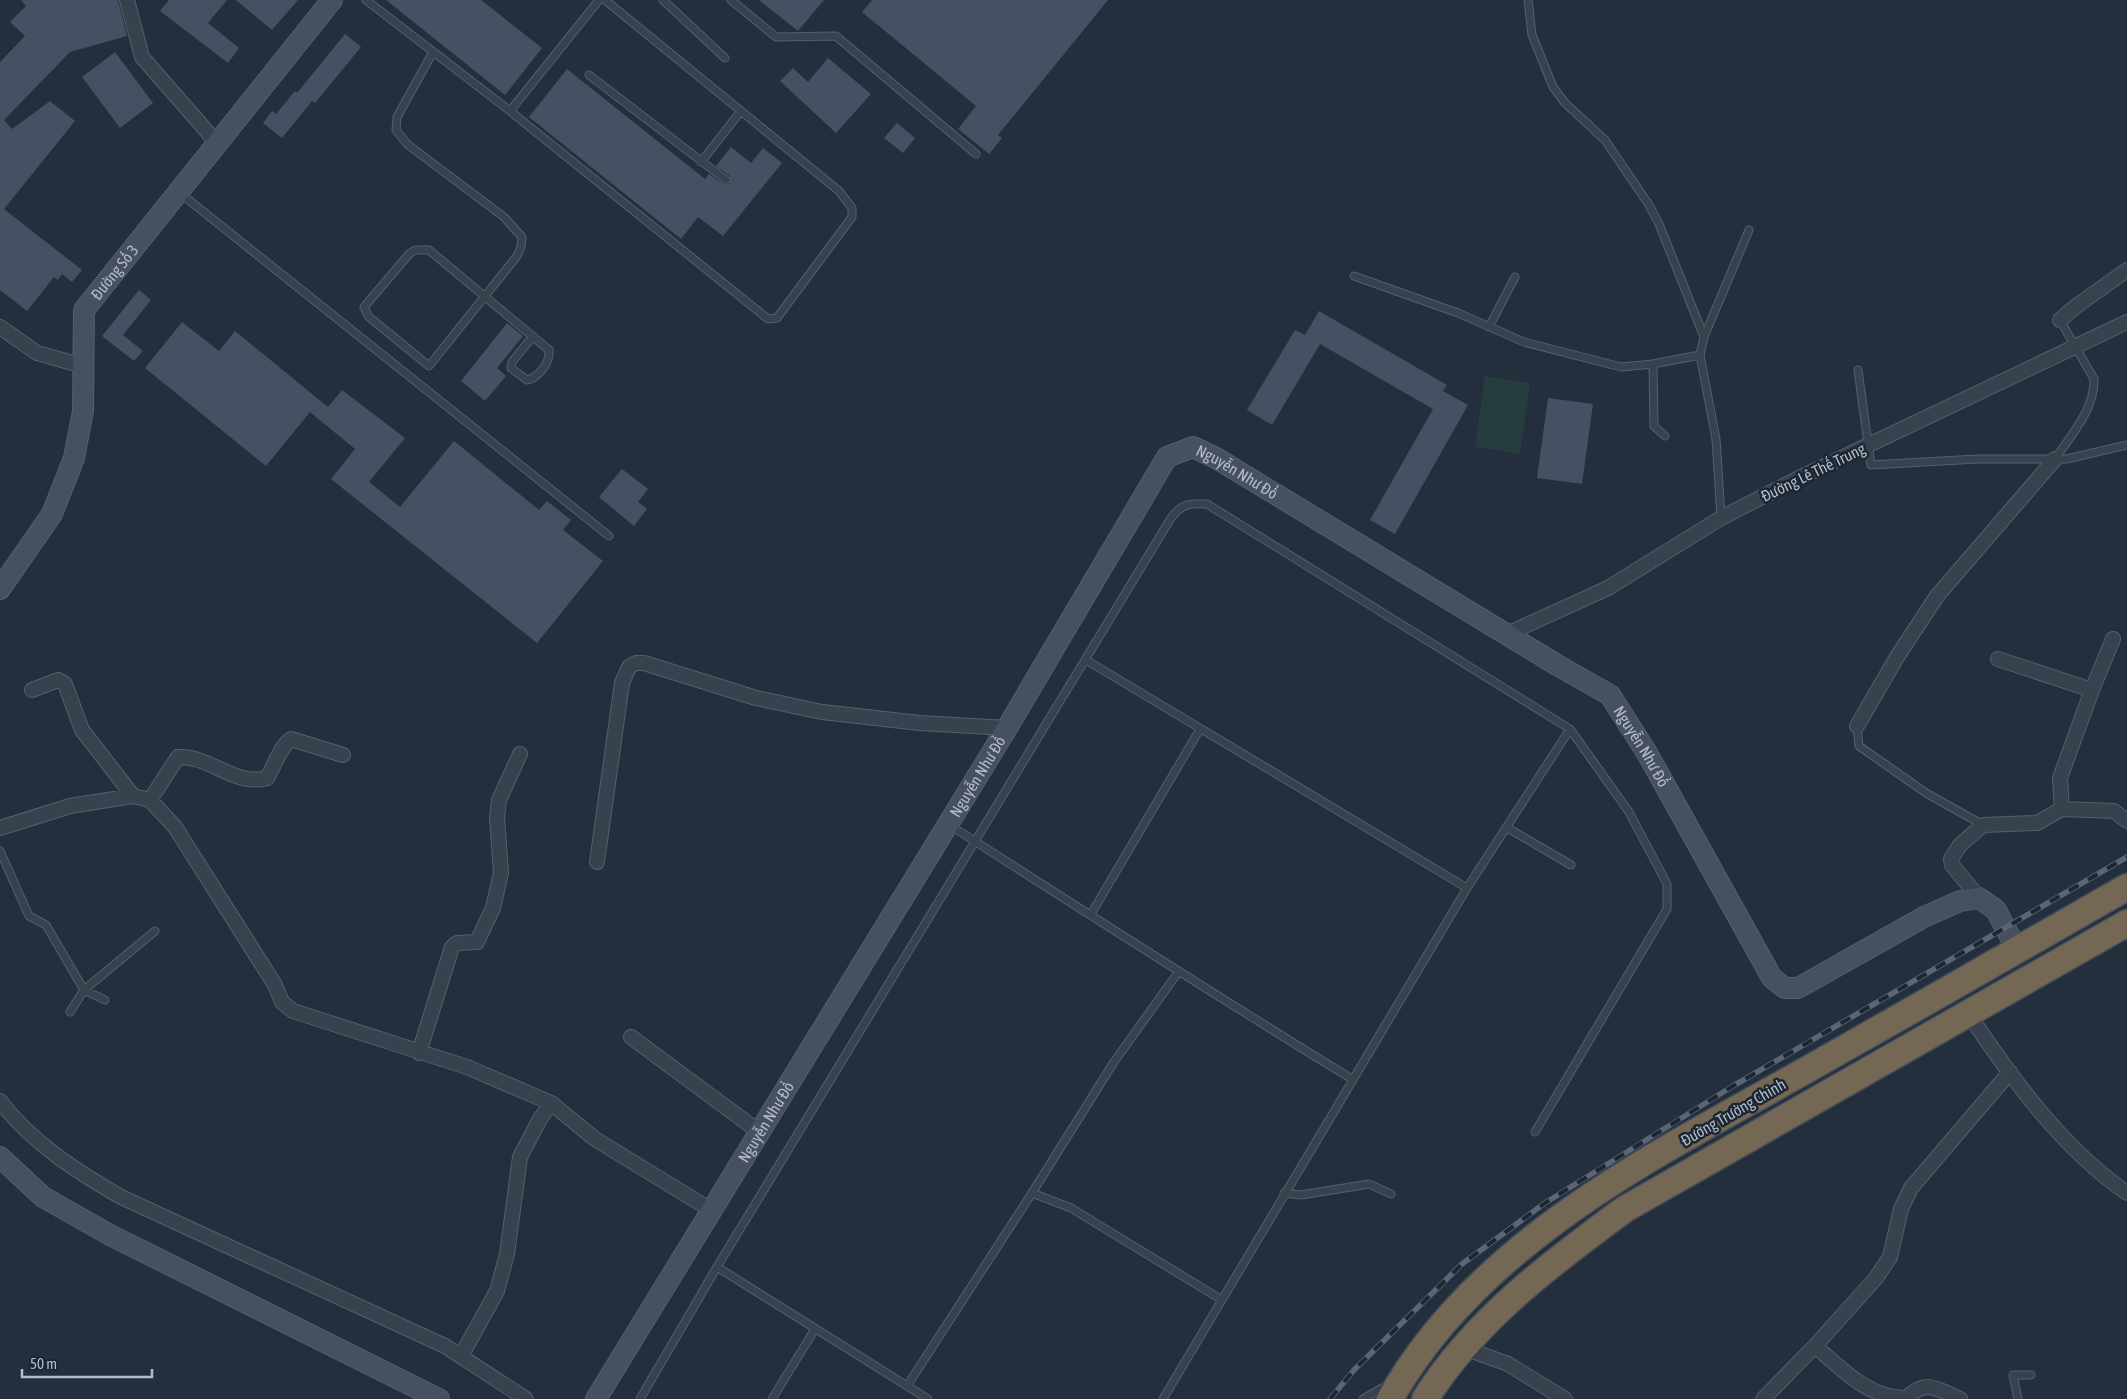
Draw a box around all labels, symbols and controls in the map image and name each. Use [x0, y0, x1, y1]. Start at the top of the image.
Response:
street label: Đường Số 3 [87, 241, 142, 303]
street label: Đường Lê Thế Trung [1757, 438, 1869, 506]
street label: Nguyễn Như Đổ [1194, 441, 1282, 502]
street label: Nguyễn Như Đổ [1610, 702, 1674, 790]
street label: Nguyễn Như Đổ [946, 732, 1009, 820]
street label: Đường Trường Chinh [1677, 1075, 1789, 1150]
street label: Nguyễn Như Đổ [734, 1078, 797, 1166]
scale bar [22, 1346, 152, 1378]
text: 50 m [30, 1355, 57, 1372]

